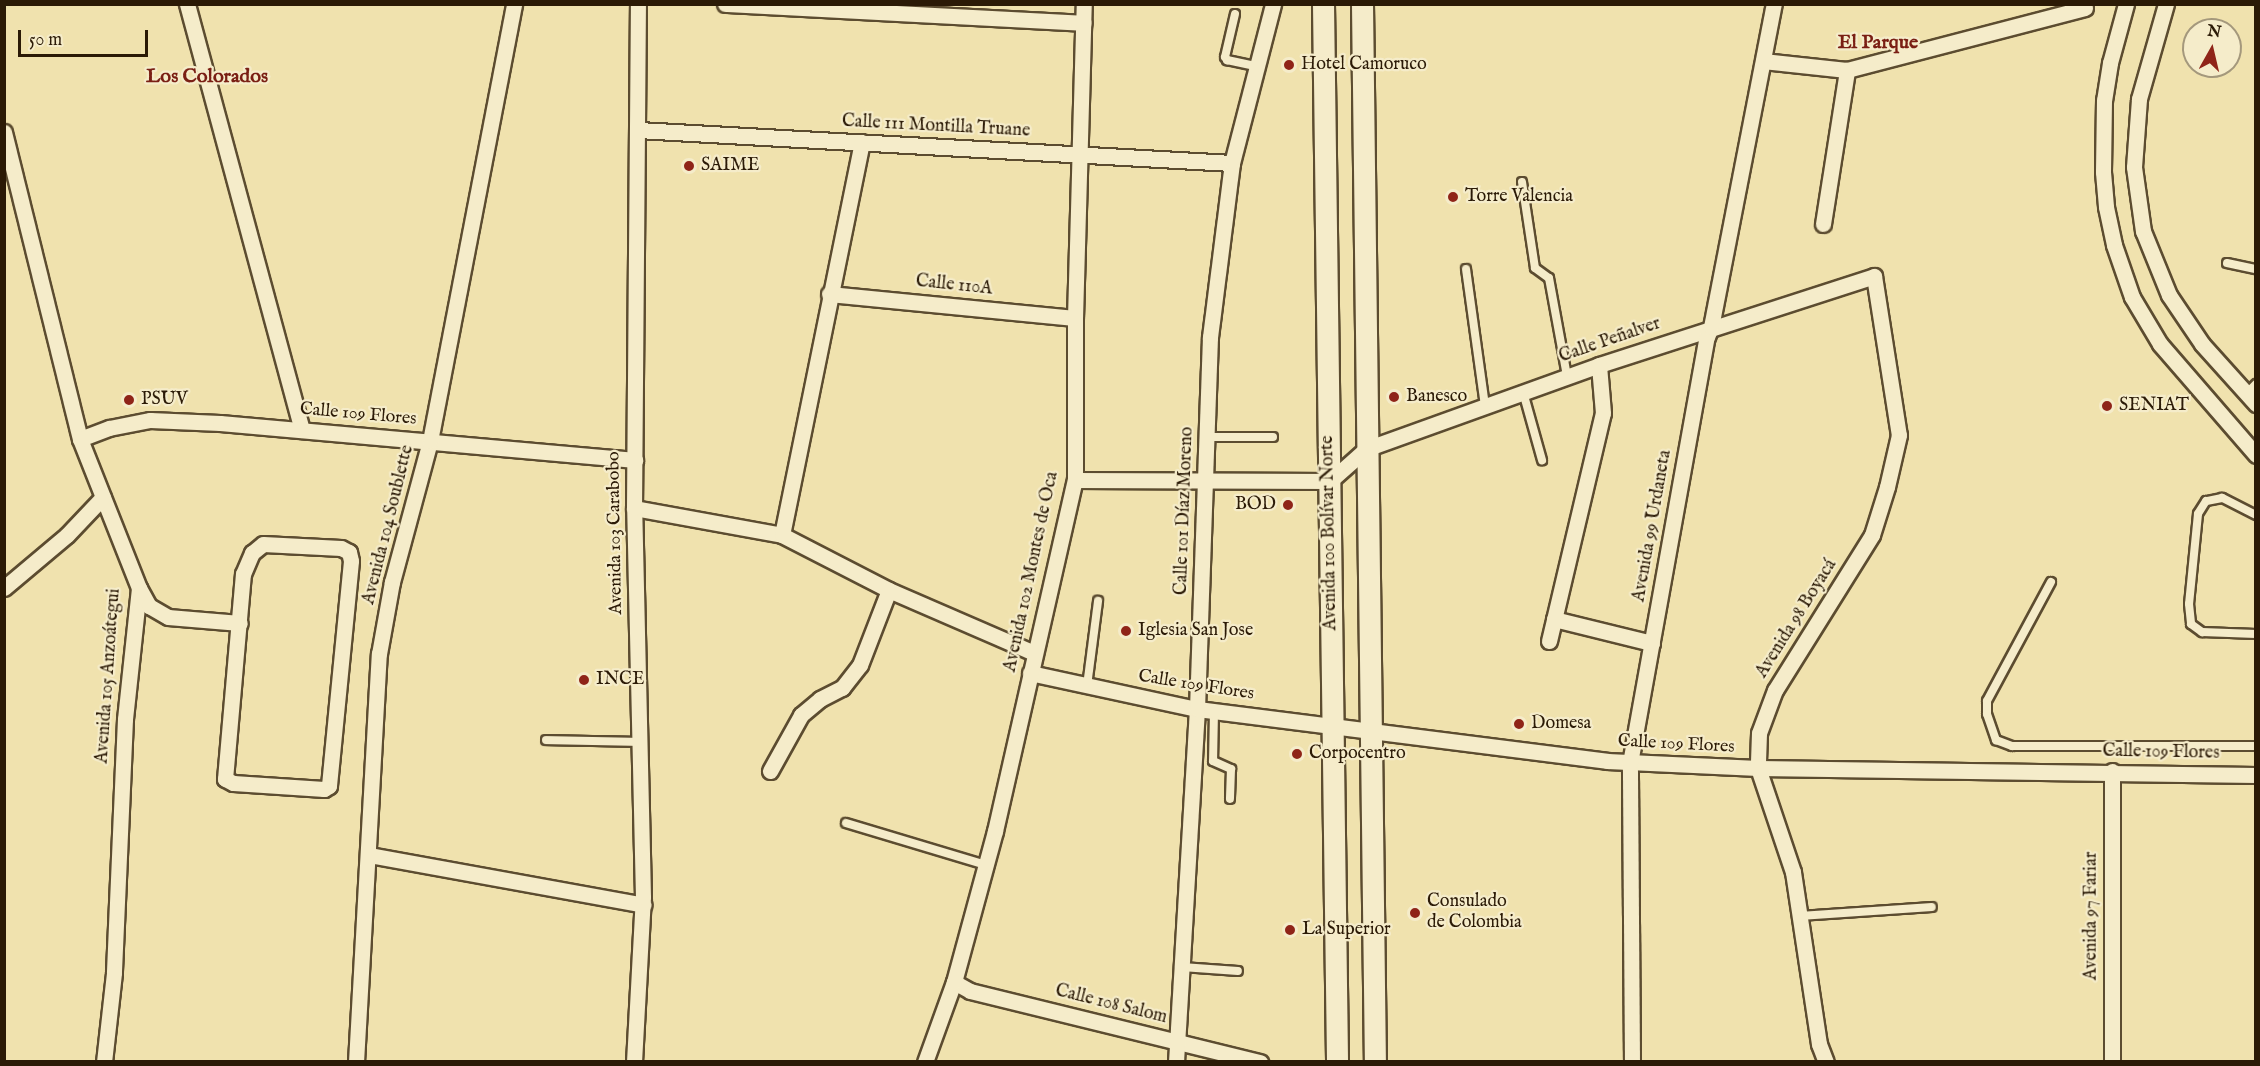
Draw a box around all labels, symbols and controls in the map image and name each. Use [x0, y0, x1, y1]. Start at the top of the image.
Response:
scale bar [21, 18, 152, 56]
north arrow [2182, 18, 2242, 78]
text: N [2206, 21, 2222, 43]
text: 50 m [29, 29, 62, 52]
district label: El Parque [1838, 30, 1918, 54]
place label: Hotel Camoruco [1301, 54, 1427, 76]
marker: Hotel Camoruco [1282, 58, 1296, 72]
district label: Los Colorados [146, 64, 268, 88]
street label: Calle 111 Montilla Truane [841, 111, 1031, 143]
place label: SAIME [701, 155, 760, 177]
marker: SAIME [682, 159, 696, 173]
place label: Torre Valencia [1465, 186, 1573, 208]
marker: Torre Valencia [1446, 190, 1460, 204]
street label: Calle 110A [915, 271, 993, 301]
street label: Calle Peñalver [1556, 314, 1664, 368]
place label: Banesco [1406, 386, 1467, 408]
place label: PSUV [141, 389, 188, 411]
marker: Banesco [1387, 390, 1401, 404]
marker: PSUV [122, 393, 136, 407]
place label: SENIAT [2119, 395, 2189, 417]
street label: Calle 109 Flores [299, 399, 417, 431]
marker: SENIAT [2100, 399, 2114, 413]
street label: Calle 101 Díaz Moreno [1171, 426, 1199, 596]
street label: Avenida 100 Bolívar Norte [1318, 435, 1342, 631]
street label: Avenida 104 Soublette [359, 443, 419, 607]
street label: Avenida 99 Urdaneta [1629, 448, 1677, 604]
street label: Avenida 103 Carabobo [604, 451, 628, 615]
street label: Avenida 102 Montes de Oca [1000, 470, 1064, 674]
place label: BOD [1235, 494, 1276, 516]
marker: BOD [1281, 498, 1295, 512]
street label: Avenida 98 Boyacá [1752, 556, 1842, 682]
street label: Avenida 105 Anzoátegui [92, 588, 126, 764]
place label: Iglesia San Jose [1138, 620, 1253, 642]
marker: Iglesia San Jose [1119, 624, 1133, 638]
street label: Calle 109 Flores [1137, 666, 1255, 706]
place label: INCE [596, 669, 644, 691]
marker: INCE [577, 673, 591, 687]
place label: Domesa [1531, 713, 1591, 735]
marker: Domesa [1512, 717, 1526, 731]
street label: Calle 109 Flores [1617, 731, 1735, 759]
street label: Calle 109 Flores [2102, 741, 2220, 765]
place label: Corpocentro [1309, 743, 1406, 765]
marker: Corpocentro [1290, 747, 1304, 761]
street label: Avenida 97 Fariar [2081, 852, 2103, 980]
place label: Consulado de Colombia [1427, 892, 1522, 934]
marker: Consulado de Colombia [1408, 906, 1422, 920]
place label: La Superior [1302, 919, 1391, 941]
marker: La Superior [1283, 923, 1297, 937]
street label: Calle 108 Salom [1053, 981, 1169, 1029]

